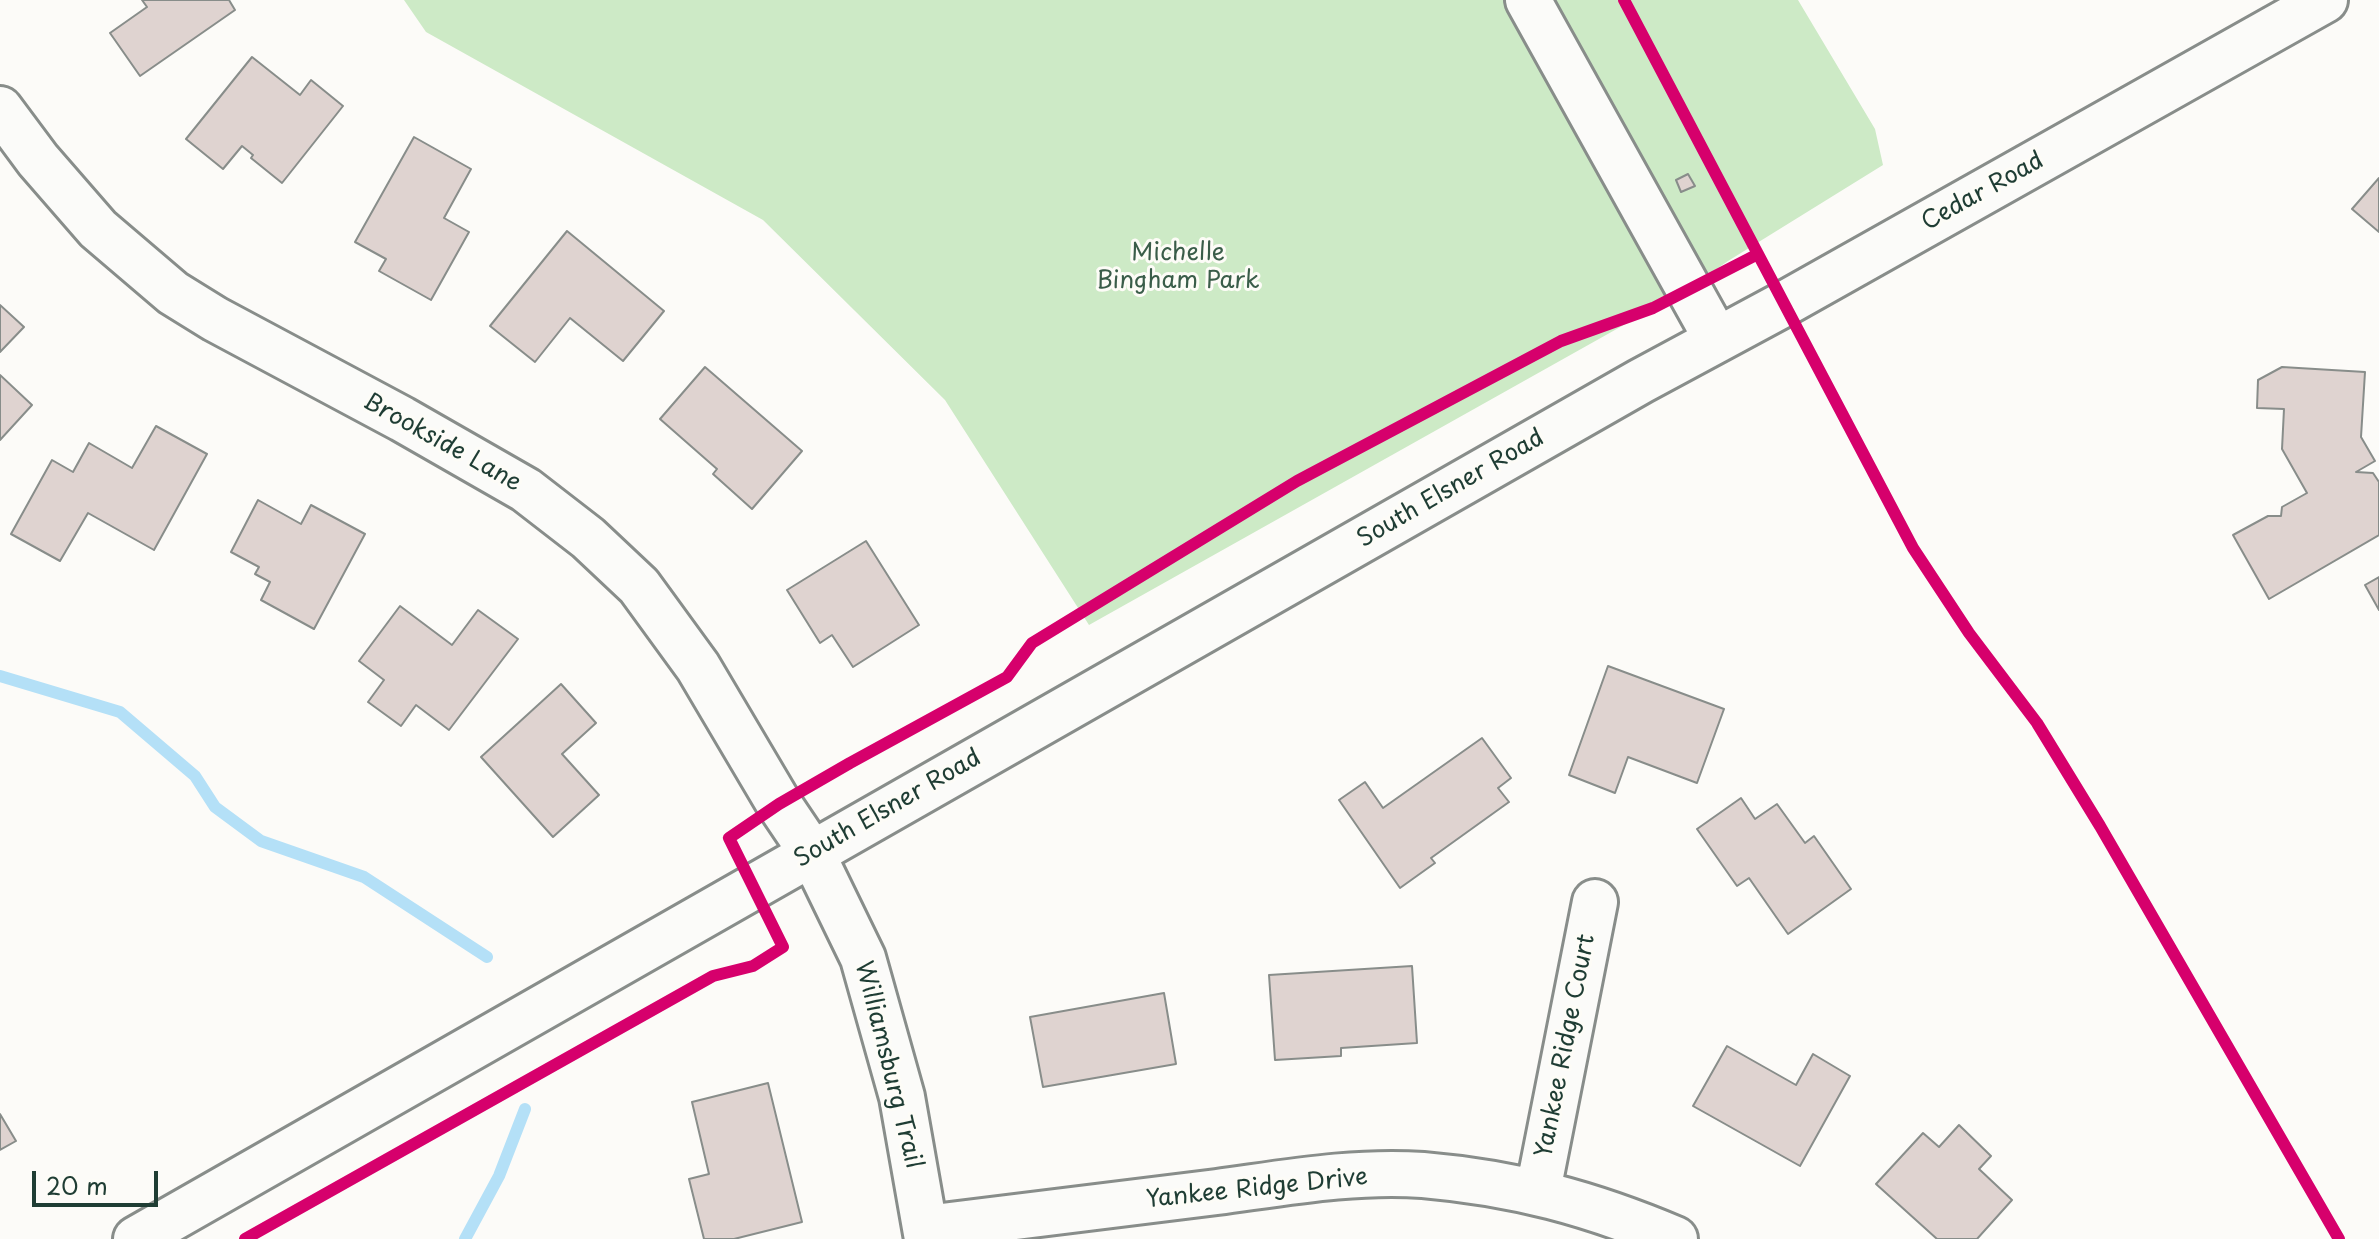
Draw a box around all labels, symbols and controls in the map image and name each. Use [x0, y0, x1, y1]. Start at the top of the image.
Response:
street label: Cedar Road [1917, 147, 2049, 237]
park label: Michelle Bingham Park [1096, 239, 1260, 295]
street label: Brookside Lane [358, 388, 526, 498]
street label: South Elsner Road [1353, 424, 1549, 554]
street label: South Elsner Road [790, 744, 986, 874]
street label: Yankee Ridge Court [1530, 932, 1602, 1160]
street label: Williamsburg Trail [848, 958, 928, 1172]
scale bar [36, 1155, 162, 1205]
street label: Yankee Ridge Drive [1145, 1163, 1369, 1215]
text: 20 m [46, 1167, 108, 1203]

